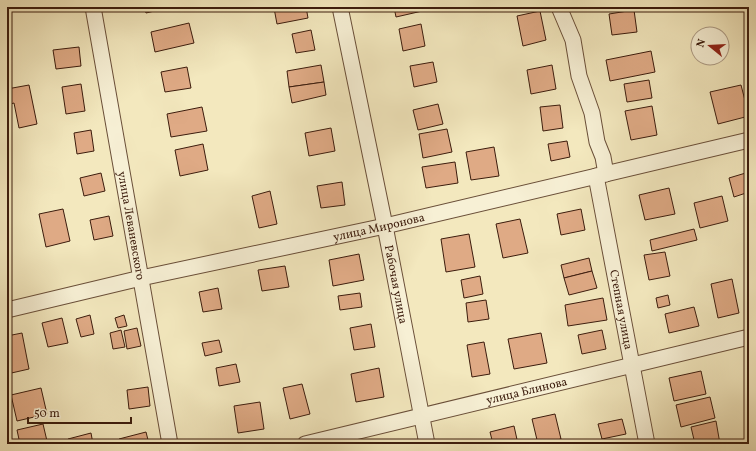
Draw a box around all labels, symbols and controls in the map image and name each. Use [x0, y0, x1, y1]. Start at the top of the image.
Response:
north arrow [690, 26, 730, 66]
text: N [694, 37, 710, 49]
street label: улица Леваневского [113, 170, 148, 282]
street label: улица Миронова [332, 210, 426, 246]
street label: Рабочая улица [380, 244, 411, 325]
street label: Степная улица [605, 268, 636, 351]
street label: улица Блинова [485, 374, 569, 409]
scale bar [28, 399, 131, 425]
text: 50 m [34, 406, 60, 422]

